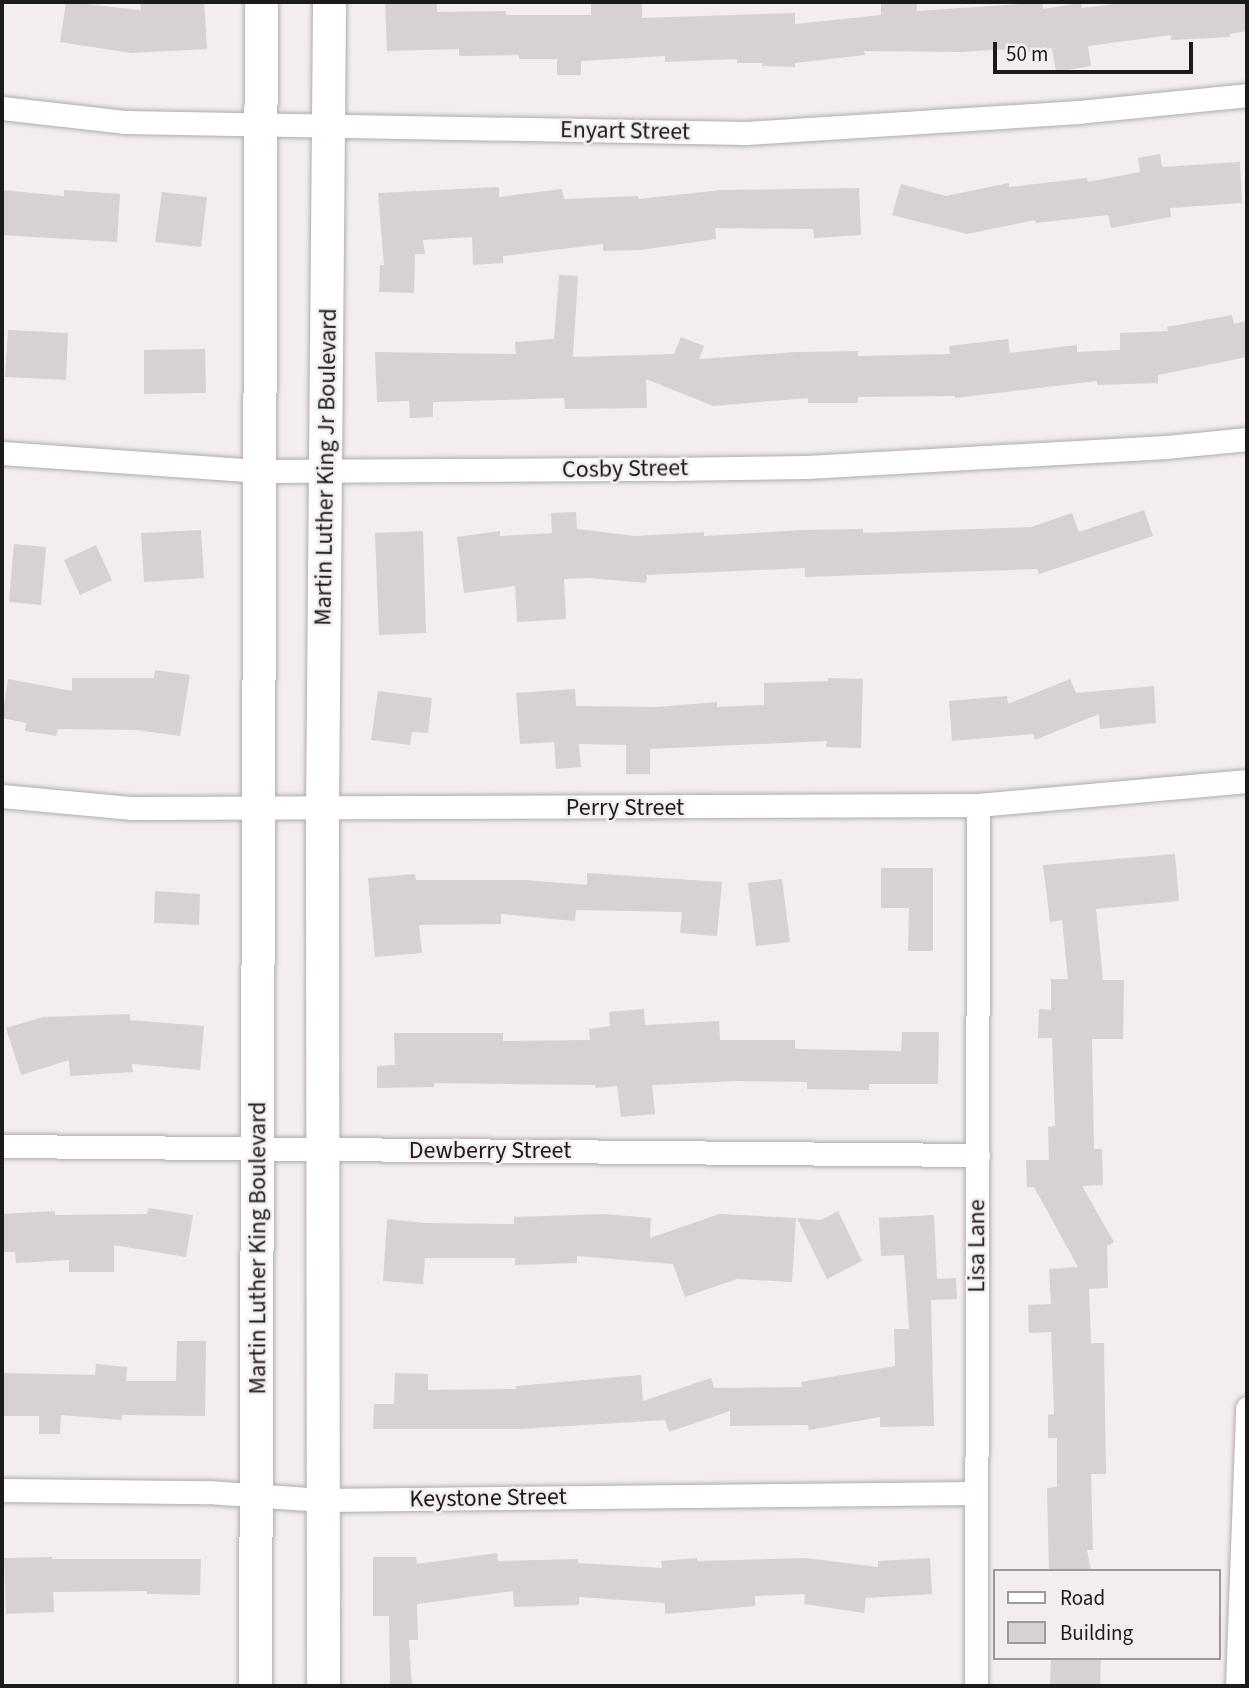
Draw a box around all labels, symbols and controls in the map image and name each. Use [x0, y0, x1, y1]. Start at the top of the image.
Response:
scale bar [997, 28, 1196, 72]
text: 50 m [1006, 39, 1048, 69]
street label: Enyart Street [560, 115, 690, 147]
street label: Martin Luther King Jr Boulevard [309, 308, 343, 626]
street label: Cosby Street [562, 454, 688, 484]
street label: Perry Street [566, 794, 684, 822]
street label: Martin Luther King Boulevard [244, 1102, 272, 1394]
street label: Dewberry Street [409, 1137, 571, 1165]
street label: Lisa Lane [963, 1199, 991, 1293]
street label: Keystone Street [409, 1482, 567, 1514]
legend [993, 1569, 1221, 1660]
text: Road [1060, 1583, 1105, 1613]
text: Building [1060, 1618, 1133, 1648]

